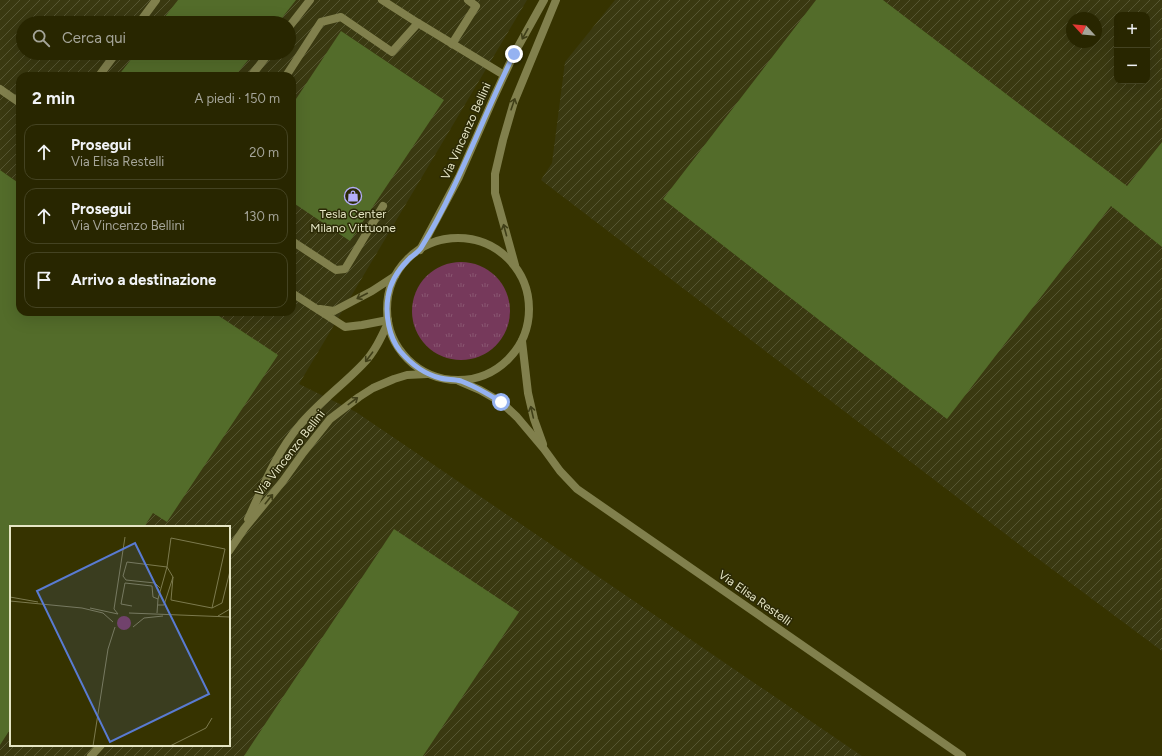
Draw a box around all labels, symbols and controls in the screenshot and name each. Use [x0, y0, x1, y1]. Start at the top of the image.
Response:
north arrow [1066, 12, 1102, 48]
map controls [1114, 12, 1150, 84]
button: + [1114, 12, 1150, 48]
search box [16, 16, 296, 60]
icon: search [30, 27, 52, 49]
one-way arrow [521, 28, 529, 40]
text: Cerca qui [62, 29, 126, 47]
route end [505, 45, 523, 63]
button: − [1114, 48, 1150, 84]
street label: Via Vincenzo Bellini [438, 80, 494, 182]
text: 2 min [32, 88, 75, 108]
text: A piedi · 150 m [194, 91, 280, 106]
one-way arrow [510, 99, 518, 111]
text: Prosegui [71, 136, 131, 154]
icon: ahead [33, 141, 55, 163]
text: 20 m [249, 145, 279, 160]
text: Via Elisa Restelli [71, 154, 164, 169]
shop icon: Tesla Center Milano Vittuone [343, 186, 363, 206]
text: Prosegui [71, 200, 131, 218]
icon: ahead [33, 205, 55, 227]
place label: Tesla Center Milano Vittuone [310, 207, 396, 235]
text: 130 m [244, 209, 279, 224]
text: Via Vincenzo Bellini [71, 218, 185, 233]
one-way arrow [501, 224, 508, 237]
icon: arrive [33, 269, 55, 291]
text: Arrivo a destinazione [71, 271, 216, 289]
one-way arrow [356, 293, 368, 301]
one-way arrow [364, 351, 373, 362]
route start [492, 393, 510, 411]
one-way arrow [347, 397, 358, 405]
one-way arrow [528, 405, 536, 418]
street label: Via Vincenzo Bellini [252, 407, 328, 499]
one-way arrow [264, 494, 273, 505]
inset map [10, 526, 230, 746]
street label: Via Elisa Restelli [716, 568, 794, 628]

